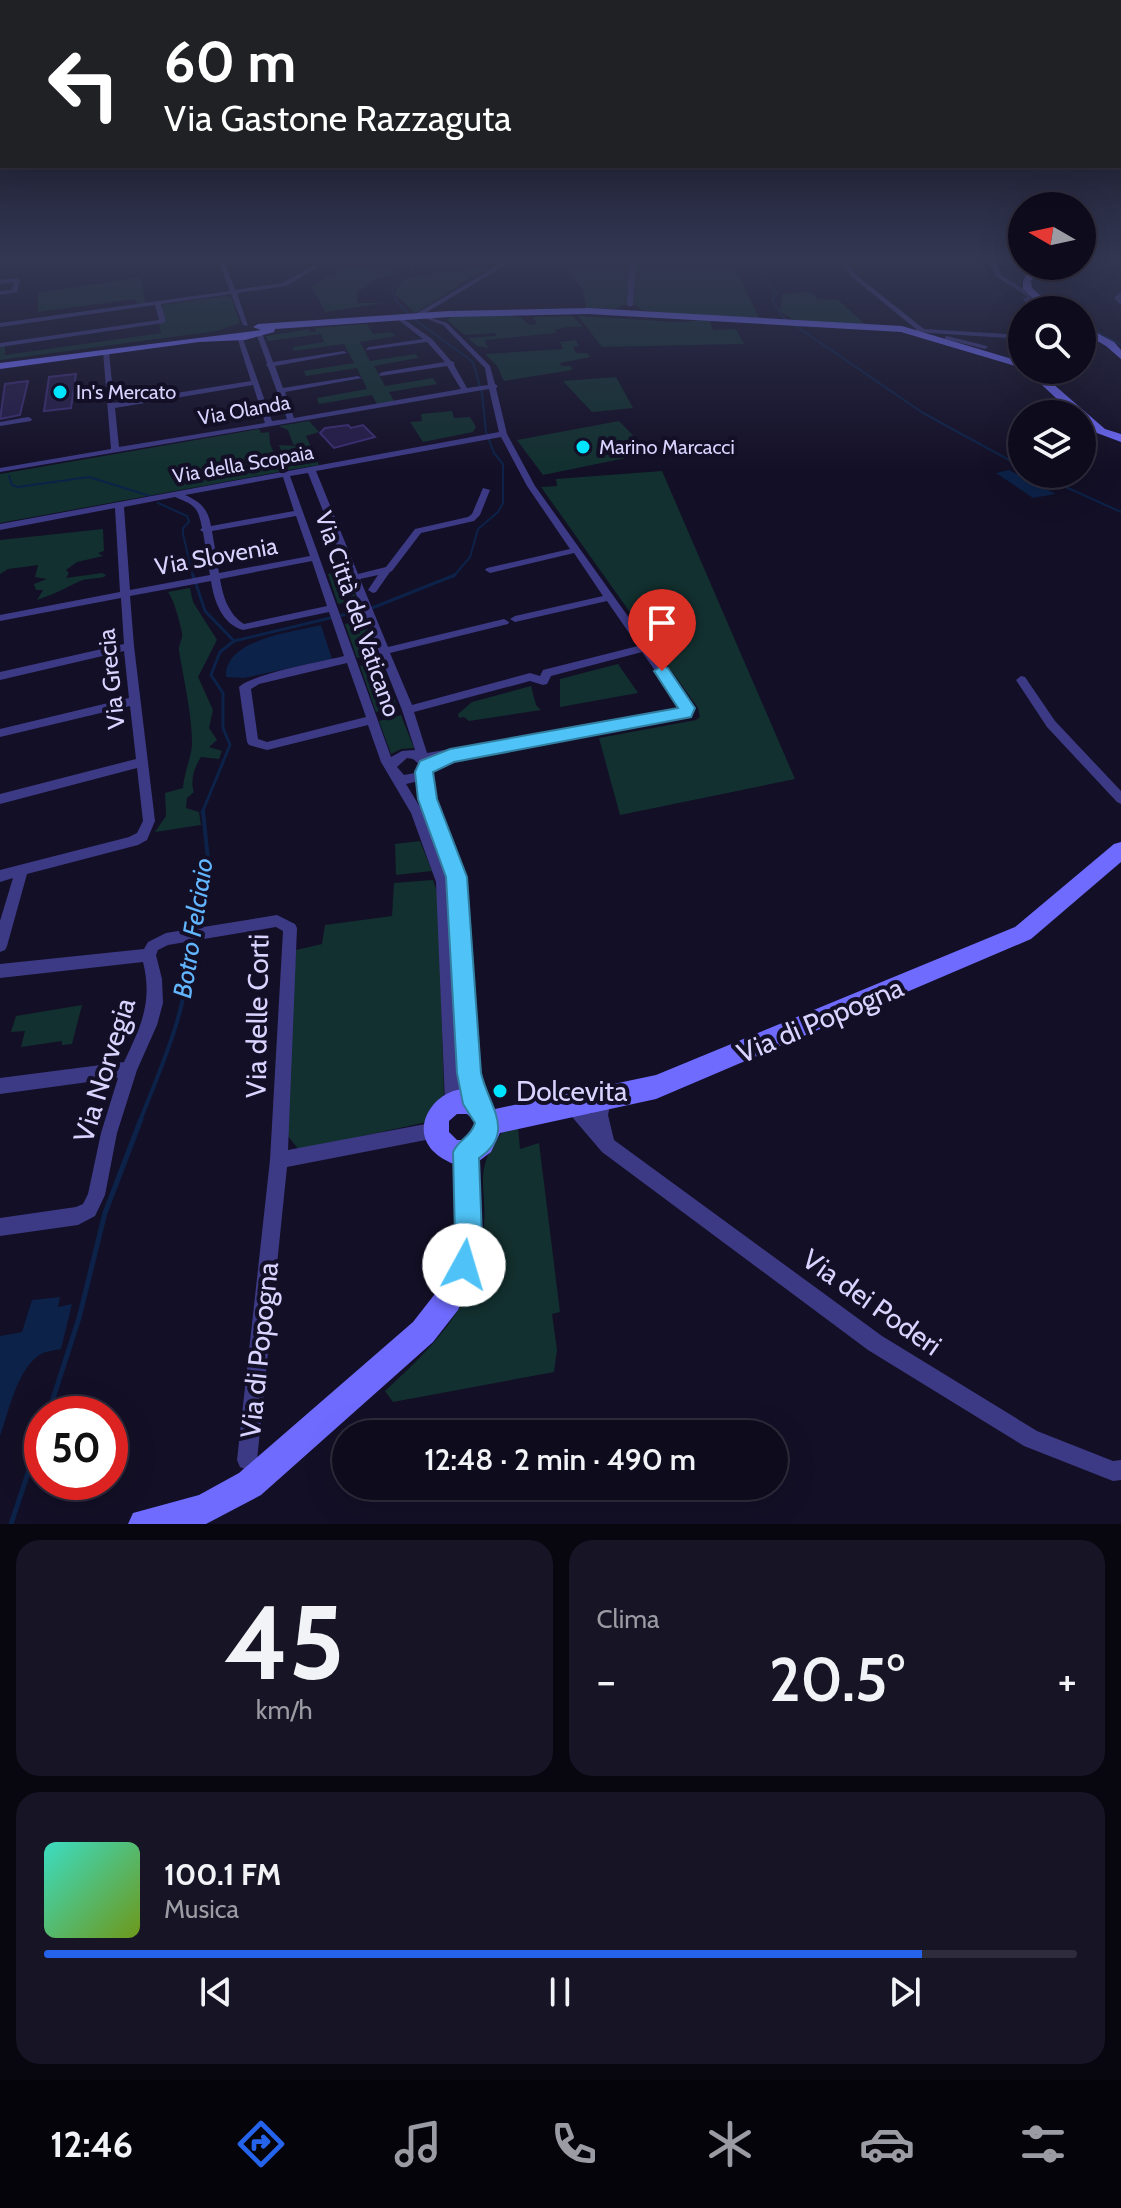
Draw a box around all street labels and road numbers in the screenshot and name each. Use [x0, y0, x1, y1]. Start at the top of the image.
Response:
street label: Via Olanda [196, 390, 292, 430]
street label: Via della Scopaia [171, 440, 316, 488]
street label: Via Città del Vaticano [309, 508, 407, 720]
street label: Via Slovenia [152, 531, 280, 581]
street label: Via Grecia [91, 627, 131, 731]
street label: Via delle Corti [239, 934, 275, 1098]
street label: Via di Popogna [732, 970, 909, 1070]
street label: Via Norvegia [66, 993, 142, 1146]
street label: Via dei Poderi [796, 1242, 948, 1362]
street label: Via di Popogna [233, 1260, 285, 1440]

